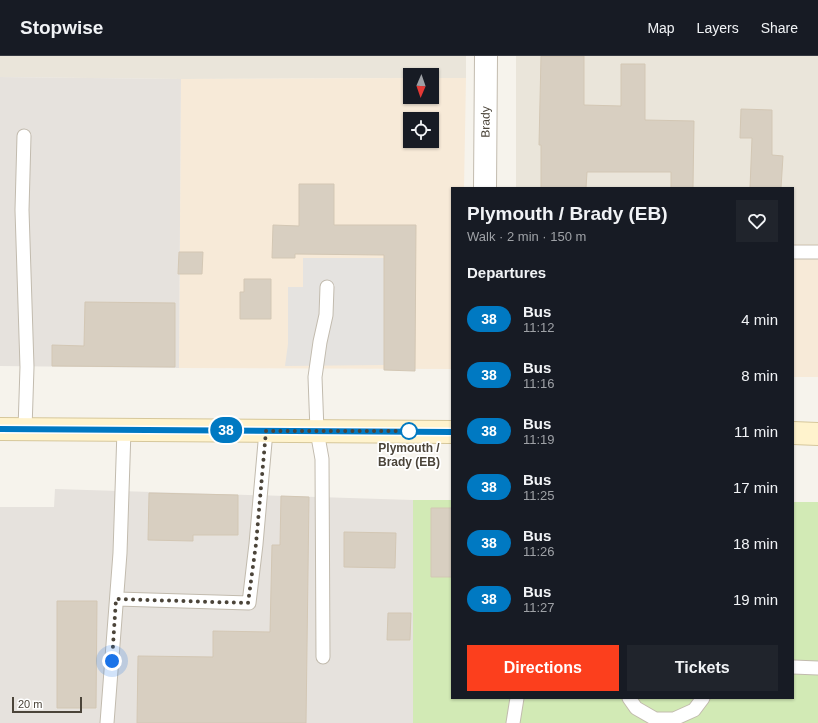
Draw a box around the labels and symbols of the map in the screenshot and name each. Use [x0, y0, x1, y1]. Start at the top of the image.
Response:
north arrow [403, 68, 439, 104]
street label: Brady [478, 106, 493, 138]
line badge: 38 [208, 417, 244, 443]
marker: Plymouth / Brady (EB) [400, 422, 418, 440]
place label: Plymouth / Brady (EB) [378, 441, 440, 469]
your location [102, 651, 122, 671]
scale bar [12, 695, 82, 714]

